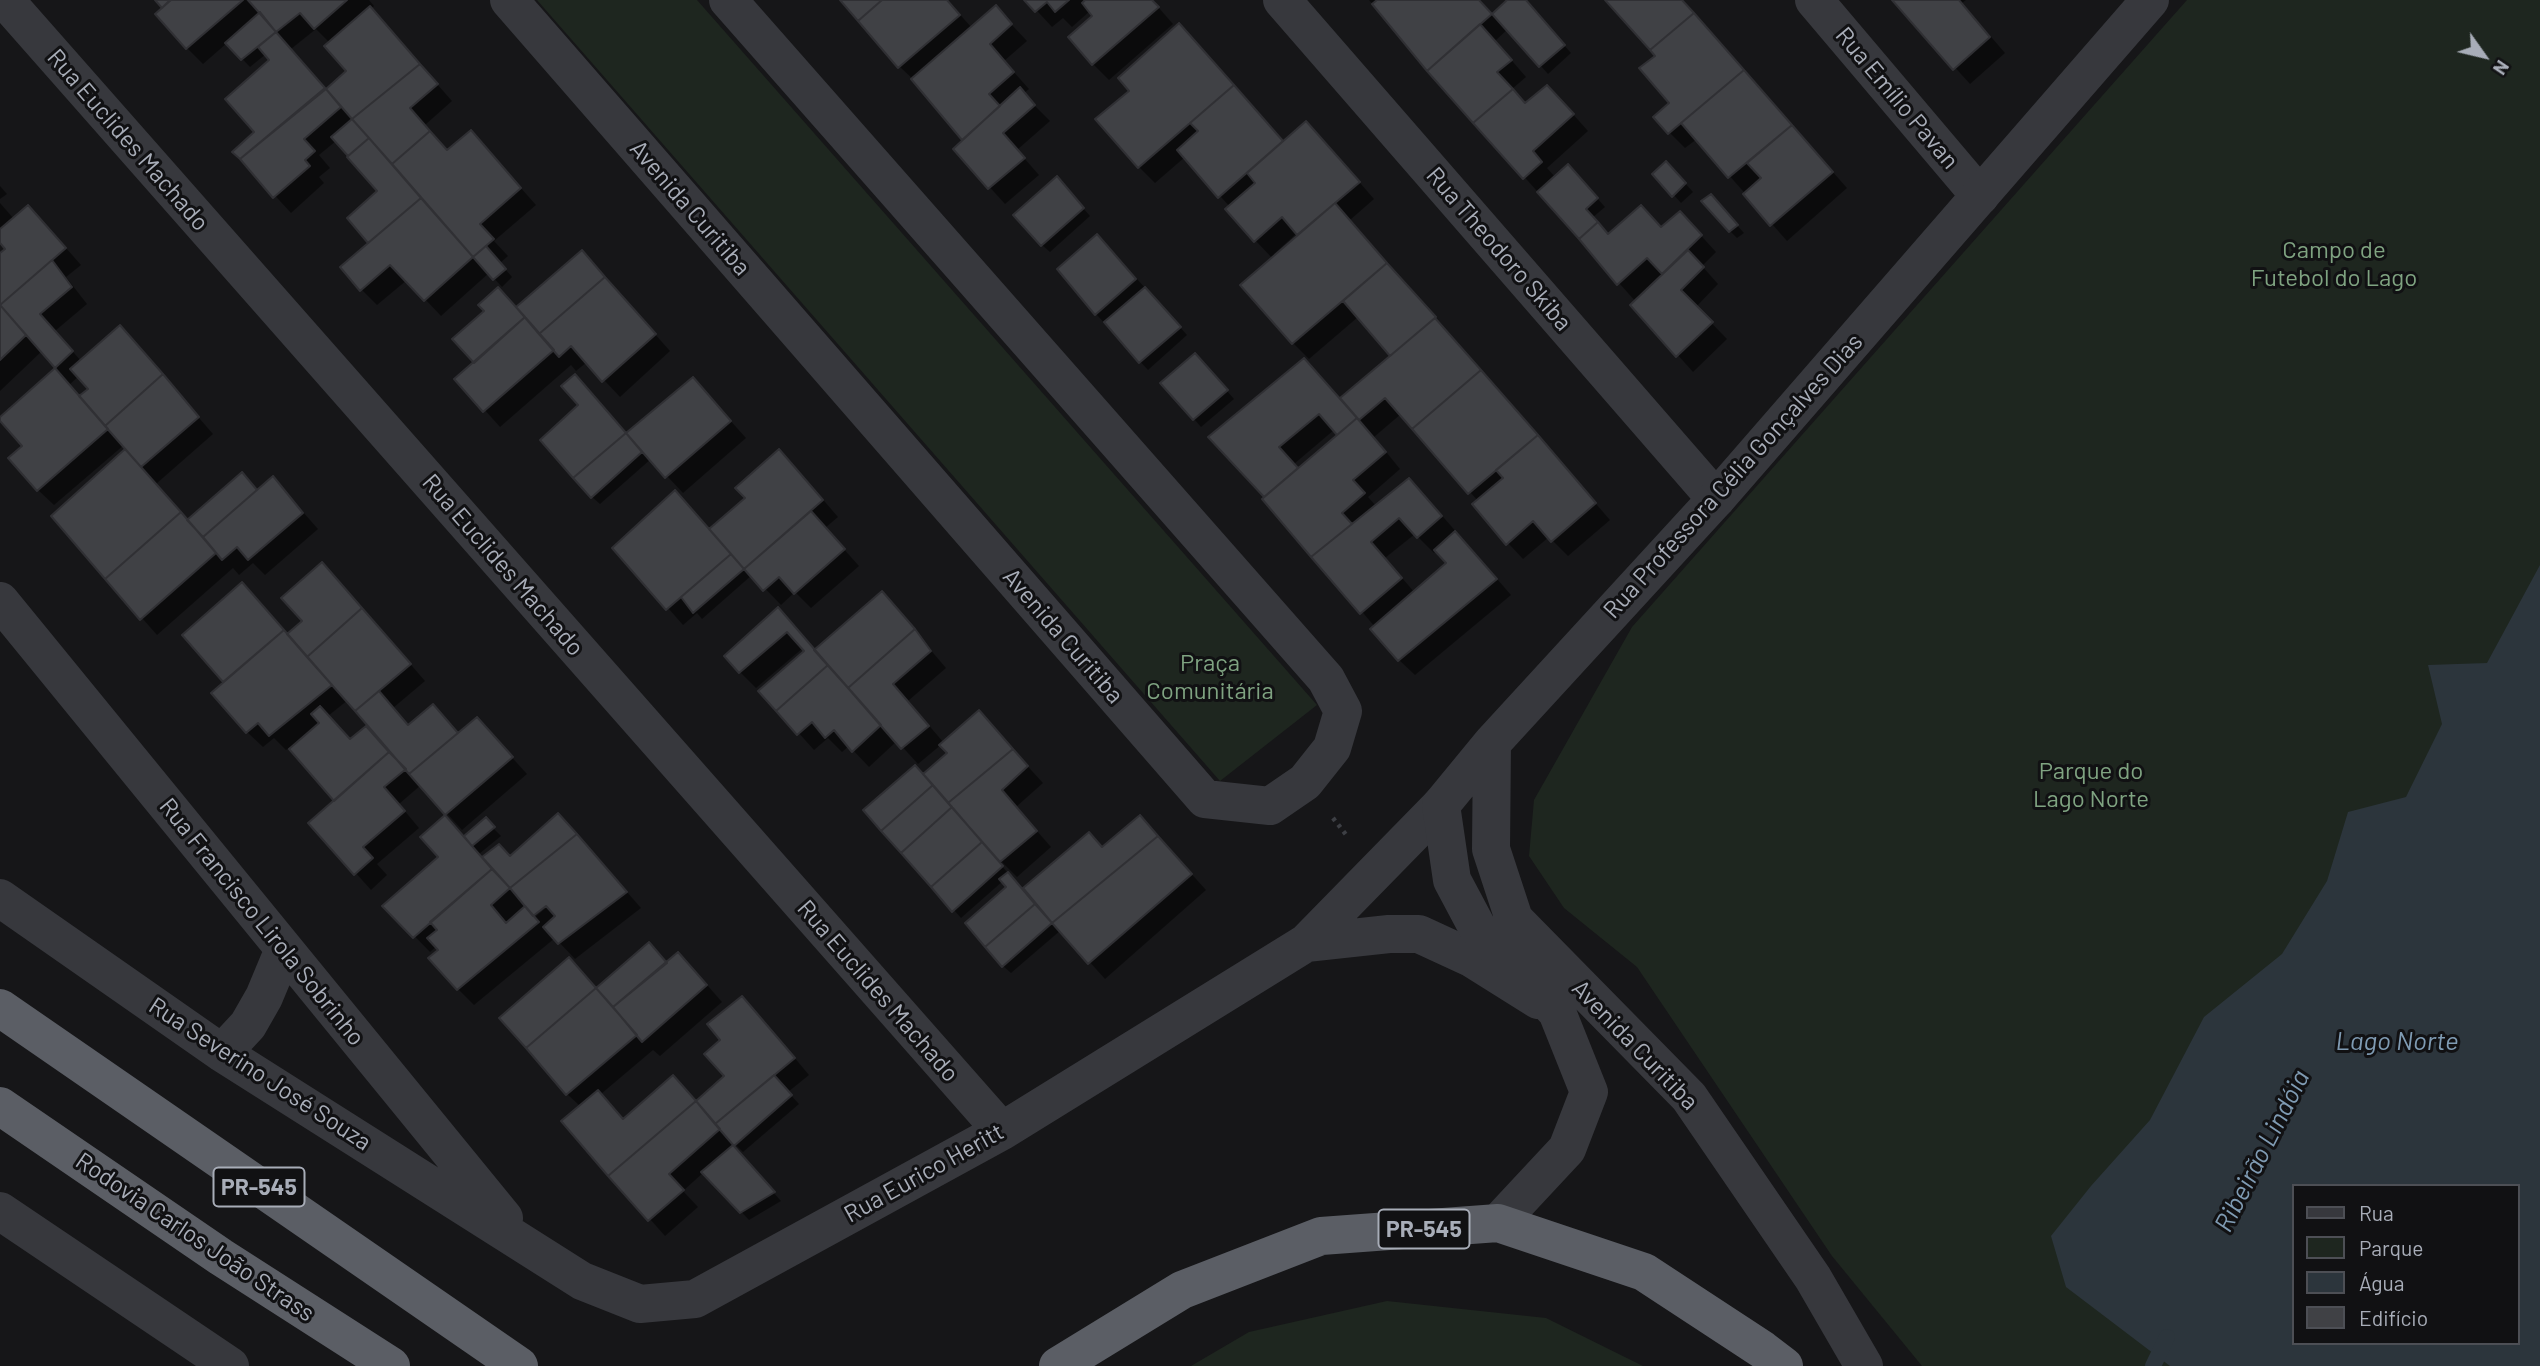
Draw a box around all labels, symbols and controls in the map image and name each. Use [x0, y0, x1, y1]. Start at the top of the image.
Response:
street label: Rua Emílio Pavan [1829, 21, 1965, 175]
north arrow [2449, 21, 2519, 91]
street label: Rua Euclides Machado [41, 43, 215, 237]
text: N [2489, 56, 2515, 80]
street label: Avenida Curitiba [624, 135, 756, 281]
street label: Rua Theodoro Skiba [1420, 161, 1578, 337]
park label: Campo de Futebol do Lago [2251, 236, 2417, 292]
street label: Rua Professora Célia Gonçalves Dias [1597, 328, 1869, 624]
street label: Rua Euclides Machado [416, 468, 590, 662]
street label: Avenida Curitiba [997, 563, 1129, 709]
park label: Praça Comunitária [1146, 649, 1274, 705]
park label: Parque do Lago Norte [2033, 757, 2149, 813]
street label: Rua Francisco Lirola Sobrinho [153, 792, 371, 1052]
street label: Rua Euclides Machado [791, 894, 965, 1088]
street label: Avenida Curitiba [1566, 974, 1704, 1116]
street label: Rua Severino José Souza [143, 991, 377, 1157]
water label: Lago Norte [2336, 1025, 2458, 1057]
water label: Ribeirão Lindóia [2208, 1065, 2316, 1237]
street label: Rua Eurico Heritt [839, 1117, 1009, 1229]
street label: Rodovia Carlos João Strass [70, 1146, 320, 1328]
road number: PR-545 [214, 1168, 304, 1206]
legend [2292, 1184, 2519, 1345]
text: Rua [2359, 1200, 2394, 1225]
road number: PR-545 [1378, 1210, 1470, 1248]
text: Parque [2359, 1235, 2424, 1260]
text: Água [2359, 1270, 2405, 1295]
text: Edifício [2359, 1305, 2428, 1330]

